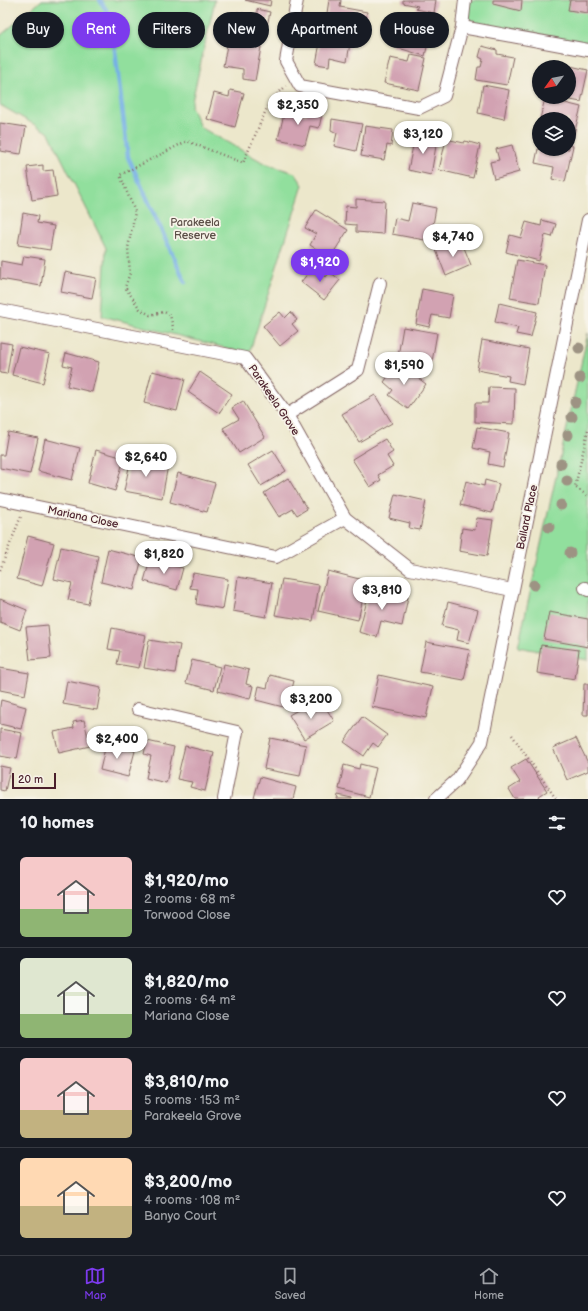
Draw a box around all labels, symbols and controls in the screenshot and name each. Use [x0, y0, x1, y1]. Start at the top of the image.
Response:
chip: Buy [12, 12, 64, 48]
chip: Rent [72, 12, 130, 48]
chip: Filters [138, 12, 205, 48]
chip: New [213, 12, 269, 48]
chip: Apartment [277, 12, 372, 48]
chip: House [380, 12, 449, 48]
north arrow [532, 60, 576, 104]
map controls [532, 60, 576, 156]
pin: $2,350 [265, 92, 331, 126]
text: $2,350 [277, 97, 319, 113]
button: layers [532, 112, 576, 156]
pin: $3,120 [390, 121, 456, 155]
text: $3,120 [403, 126, 443, 142]
park label: Parakeela Reserve [170, 216, 220, 242]
pin: $4,740 [420, 224, 486, 258]
text: $4,740 [432, 229, 474, 245]
pin: $1,920 [287, 249, 353, 283]
text: $1,920 [300, 254, 340, 270]
pin: $1,590 [371, 352, 437, 386]
text: $1,590 [384, 357, 424, 373]
street label: Parakeela Grove [246, 362, 303, 438]
pin: $2,640 [113, 444, 179, 478]
text: $2,640 [125, 449, 167, 465]
street label: Ballard Place [514, 483, 540, 551]
street label: Mariana Close [46, 503, 120, 531]
pin: $1,820 [131, 541, 197, 575]
text: $1,820 [144, 546, 184, 562]
pin: $3,810 [349, 577, 415, 611]
text: $3,810 [362, 582, 402, 598]
pin: $3,200 [278, 686, 344, 720]
text: $3,200 [290, 691, 332, 707]
pin: $2,400 [84, 726, 150, 760]
text: $2,400 [95, 731, 139, 747]
scale bar [12, 771, 56, 790]
text: 20 m [18, 773, 43, 786]
icon: filters [546, 812, 568, 834]
text: 10 homes [20, 813, 94, 833]
text: $1,920/mo [144, 871, 229, 891]
icon: home [52, 873, 100, 921]
icon: heart [546, 886, 568, 908]
text: 2 rooms · 68 m² [144, 891, 235, 907]
text: Torwood Close [144, 907, 230, 923]
text: $1,820/mo [144, 972, 229, 992]
icon: home [52, 974, 100, 1022]
icon: heart [546, 987, 568, 1009]
text: 2 rooms · 64 m² [144, 992, 236, 1008]
text: Mariana Close [144, 1008, 229, 1024]
text: $3,810/mo [144, 1072, 229, 1092]
icon: home [52, 1074, 100, 1122]
icon: heart [546, 1087, 568, 1109]
text: 5 rooms · 153 m² [144, 1092, 240, 1108]
text: Parakeela Grove [144, 1108, 241, 1124]
text: $3,200/mo [144, 1172, 232, 1192]
icon: home [52, 1174, 100, 1222]
icon: heart [546, 1187, 568, 1209]
text: 4 rooms · 108 m² [144, 1192, 240, 1208]
text: Banyo Court [144, 1208, 217, 1224]
tab: Map [84, 1265, 106, 1302]
tab: Saved [275, 1265, 306, 1302]
tab: Home [474, 1265, 504, 1302]

